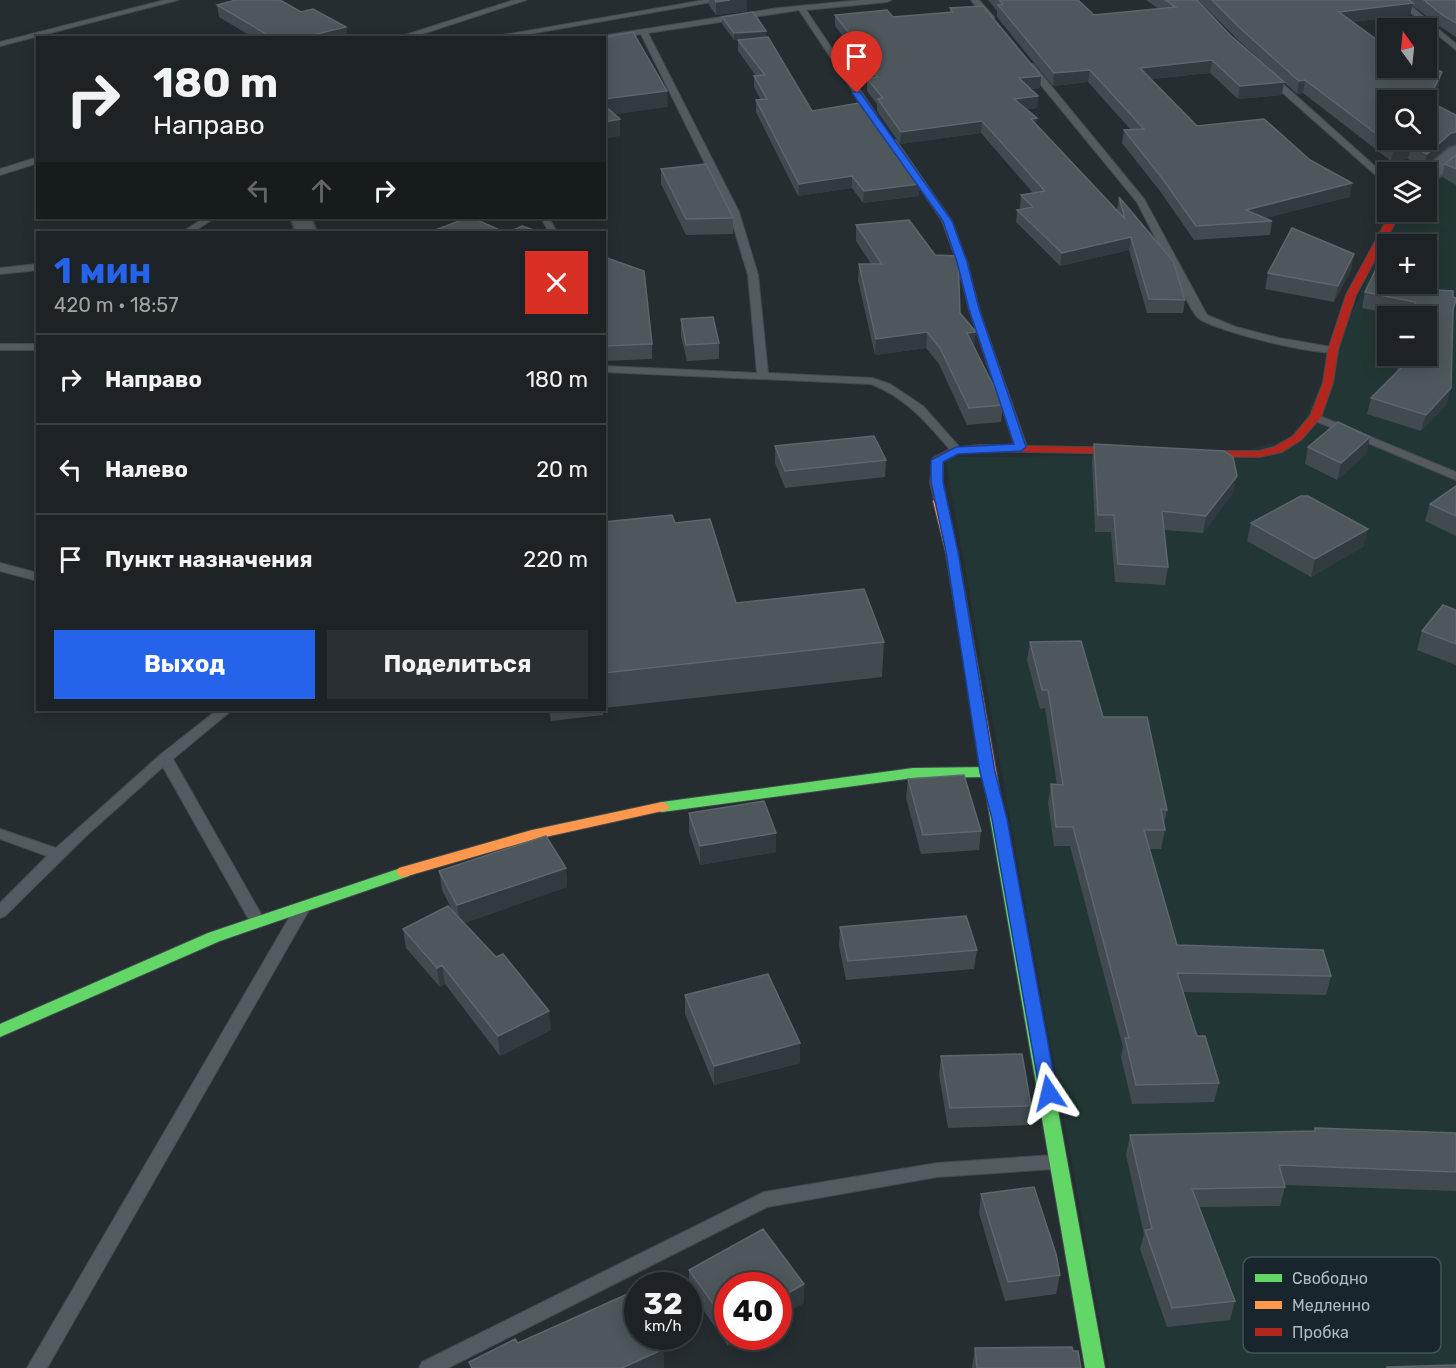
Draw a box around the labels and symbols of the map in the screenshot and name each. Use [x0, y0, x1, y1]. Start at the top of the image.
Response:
north arrow [1377, 18, 1437, 78]
pin [831, 31, 882, 93]
position arrow [1017, 1061, 1081, 1125]
legend [1243, 1257, 1441, 1353]
text: Свободно [1292, 1269, 1368, 1288]
speed limit sign: 40 [714, 1272, 792, 1350]
text: Медленно [1292, 1296, 1370, 1315]
text: Пробка [1292, 1323, 1349, 1342]

